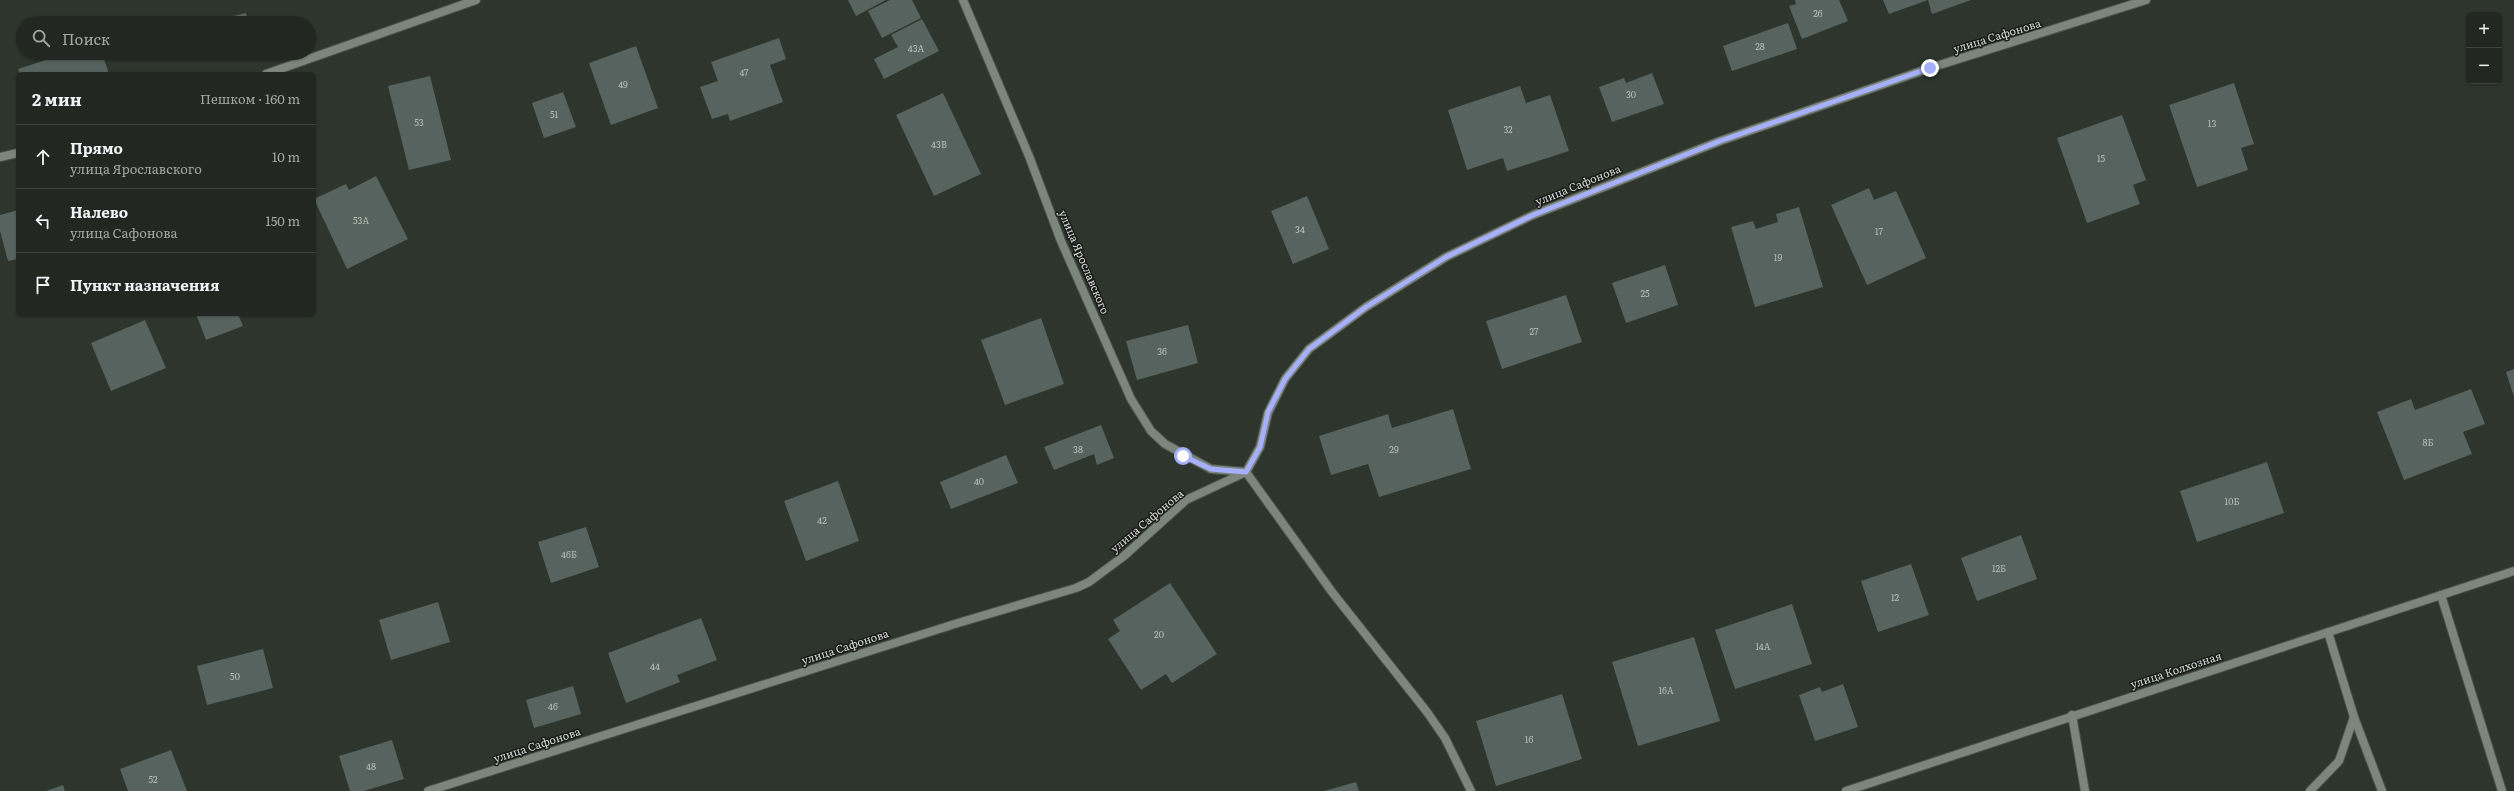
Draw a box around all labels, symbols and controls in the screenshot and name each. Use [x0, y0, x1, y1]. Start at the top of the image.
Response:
house number: 26 [1813, 6, 1823, 20]
map controls [2466, 12, 2502, 84]
button: + [2466, 12, 2502, 48]
street label: улица Сафонова [1951, 14, 2043, 56]
search box [16, 16, 316, 60]
icon: search [30, 27, 52, 49]
text: Поиск [62, 27, 110, 50]
house number: 28 [1755, 39, 1765, 53]
house number: 43А [908, 41, 925, 55]
button: − [2466, 48, 2502, 84]
route end [1921, 59, 1939, 77]
house number: 47 [739, 65, 749, 79]
house number: 49 [618, 77, 628, 91]
text: 2 мин [32, 86, 82, 111]
house number: 30 [1626, 87, 1636, 101]
text: Пешком · 160 m [200, 89, 300, 108]
house number: 51 [550, 107, 558, 121]
house number: 53 [414, 115, 424, 129]
house number: 13 [2208, 116, 2216, 130]
house number: 32 [1503, 122, 1513, 136]
text: Прямо [70, 136, 123, 159]
house number: 43В [931, 137, 947, 151]
icon: ahead [32, 146, 54, 168]
text: 10 m [272, 147, 300, 166]
house number: 15 [2097, 151, 2106, 165]
text: улица Ярославского [70, 159, 202, 178]
street label: улица Сафонова [1532, 160, 1623, 209]
text: Налево [70, 200, 128, 223]
street label: улица Ярославского [1056, 207, 1114, 316]
icon: left [32, 210, 54, 232]
text: 150 m [265, 211, 300, 230]
house number: 53А [353, 213, 369, 227]
house number: 34 [1295, 222, 1305, 236]
text: улица Сафонова [70, 223, 178, 242]
house number: 17 [1875, 224, 1883, 238]
house number: 19 [1774, 250, 1782, 264]
text: Пункт назначения [70, 273, 220, 296]
icon: arrive [32, 274, 54, 296]
house number: 25 [1640, 286, 1650, 300]
house number: 27 [1529, 324, 1539, 338]
house number: 36 [1157, 344, 1167, 358]
house number: 8Б [2423, 435, 2433, 449]
house number: 38 [1073, 442, 1083, 456]
house number: 29 [1389, 442, 1399, 456]
route start [1174, 447, 1192, 465]
house number: 40 [974, 474, 984, 488]
street label: улица Сафонова [1106, 485, 1186, 556]
house number: 10Б [2225, 494, 2239, 508]
house number: 42 [817, 513, 827, 527]
house number: 46Б [561, 547, 577, 561]
house number: 12Б [1992, 561, 2006, 575]
house number: 12 [1891, 590, 1900, 604]
street label: улица Сафонова [799, 624, 890, 668]
house number: 20 [1154, 627, 1164, 641]
house number: 14А [1756, 639, 1771, 653]
street label: улица Колхозная [2128, 647, 2224, 691]
house number: 44 [650, 659, 660, 673]
house number: 50 [230, 669, 240, 683]
house number: 16А [1658, 683, 1674, 697]
house number: 46 [548, 699, 558, 713]
street label: улица Сафонова [491, 722, 582, 766]
house number: 16 [1525, 732, 1533, 746]
house number: 48 [366, 759, 376, 773]
house number: 52 [148, 772, 158, 786]

